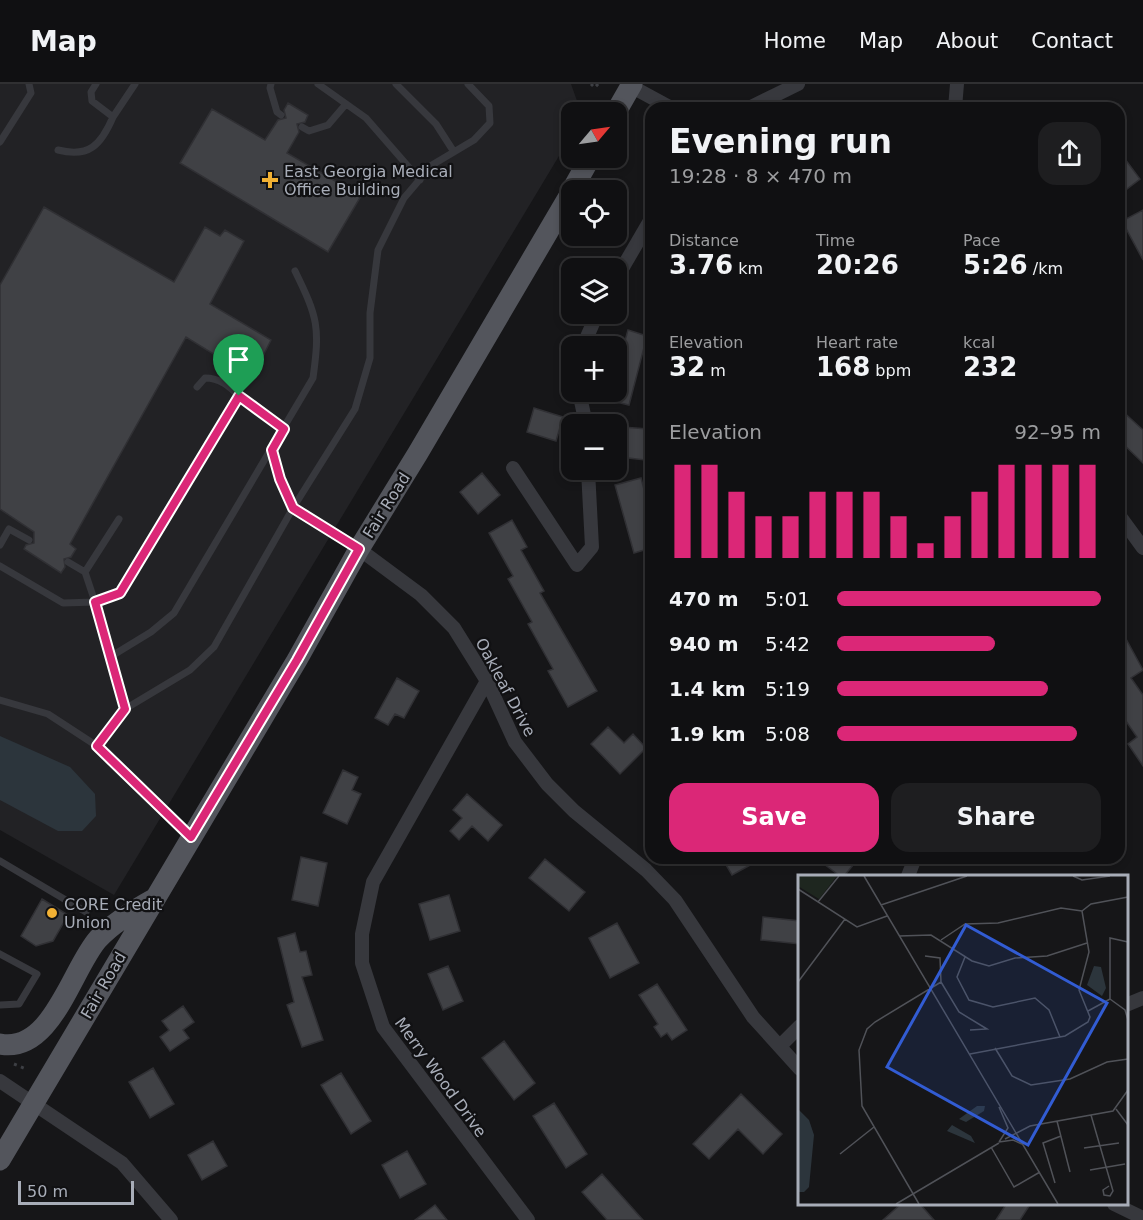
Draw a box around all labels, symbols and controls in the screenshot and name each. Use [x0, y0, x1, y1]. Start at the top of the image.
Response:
text: Map [30, 25, 97, 58]
text: Home [764, 29, 826, 53]
text: Map [859, 29, 903, 53]
text: About [936, 29, 998, 53]
text: Contact [1031, 29, 1113, 53]
north arrow [561, 102, 627, 168]
map controls [561, 102, 627, 480]
text: Evening run [669, 122, 892, 161]
button: share [1038, 122, 1101, 185]
place label: East Georgia Medical Office Building [284, 162, 453, 199]
text: 19:28 · 8 × 470 m [669, 164, 852, 188]
marker: East Georgia Medical Office Building [261, 171, 279, 189]
button: locate [561, 180, 627, 246]
text: Distance [669, 231, 739, 250]
text: Time [816, 231, 855, 250]
text: Pace [963, 231, 1000, 250]
text: 3.76 [669, 250, 733, 280]
text: 20:26 [816, 250, 899, 280]
text: 5:26 [963, 250, 1028, 280]
button: layers [561, 258, 627, 324]
text: km [733, 259, 763, 278]
text: /km [1028, 259, 1063, 278]
text: Elevation [669, 333, 743, 352]
text: Heart rate [816, 333, 898, 352]
text: kcal [963, 333, 995, 352]
pin [213, 334, 264, 396]
button: + [561, 336, 627, 402]
icon: arrive [222, 343, 255, 376]
text: 32 [669, 352, 705, 382]
text: 168 [816, 352, 870, 382]
text: 232 [963, 352, 1017, 382]
text: m [705, 361, 726, 380]
text: bpm [870, 361, 911, 380]
button: − [561, 414, 627, 480]
text: Elevation [669, 420, 762, 444]
text: 92–95 m [1014, 420, 1101, 444]
street label: Fair Road [359, 469, 414, 542]
text: 470 m [669, 587, 739, 611]
text: 5:01 [765, 587, 810, 611]
text: 940 m [669, 632, 739, 656]
text: 5:42 [765, 632, 810, 656]
street label: Oakleaf Drive [472, 635, 540, 740]
text: 1.4 km [669, 677, 746, 701]
text: 5:19 [765, 677, 810, 701]
text: 1.9 km [669, 722, 746, 746]
text: 5:08 [765, 722, 810, 746]
button: Save [669, 783, 879, 852]
button: Share [891, 783, 1101, 852]
inset map [798, 875, 1128, 1205]
place label: CORE Credit Union [64, 895, 162, 932]
marker: CORE Credit Union [45, 906, 59, 920]
street label: Fair Road [77, 949, 130, 1022]
street label: Merry Wood Drive [391, 1014, 490, 1141]
scale bar [18, 1178, 134, 1206]
text: 50 m [27, 1182, 68, 1201]

